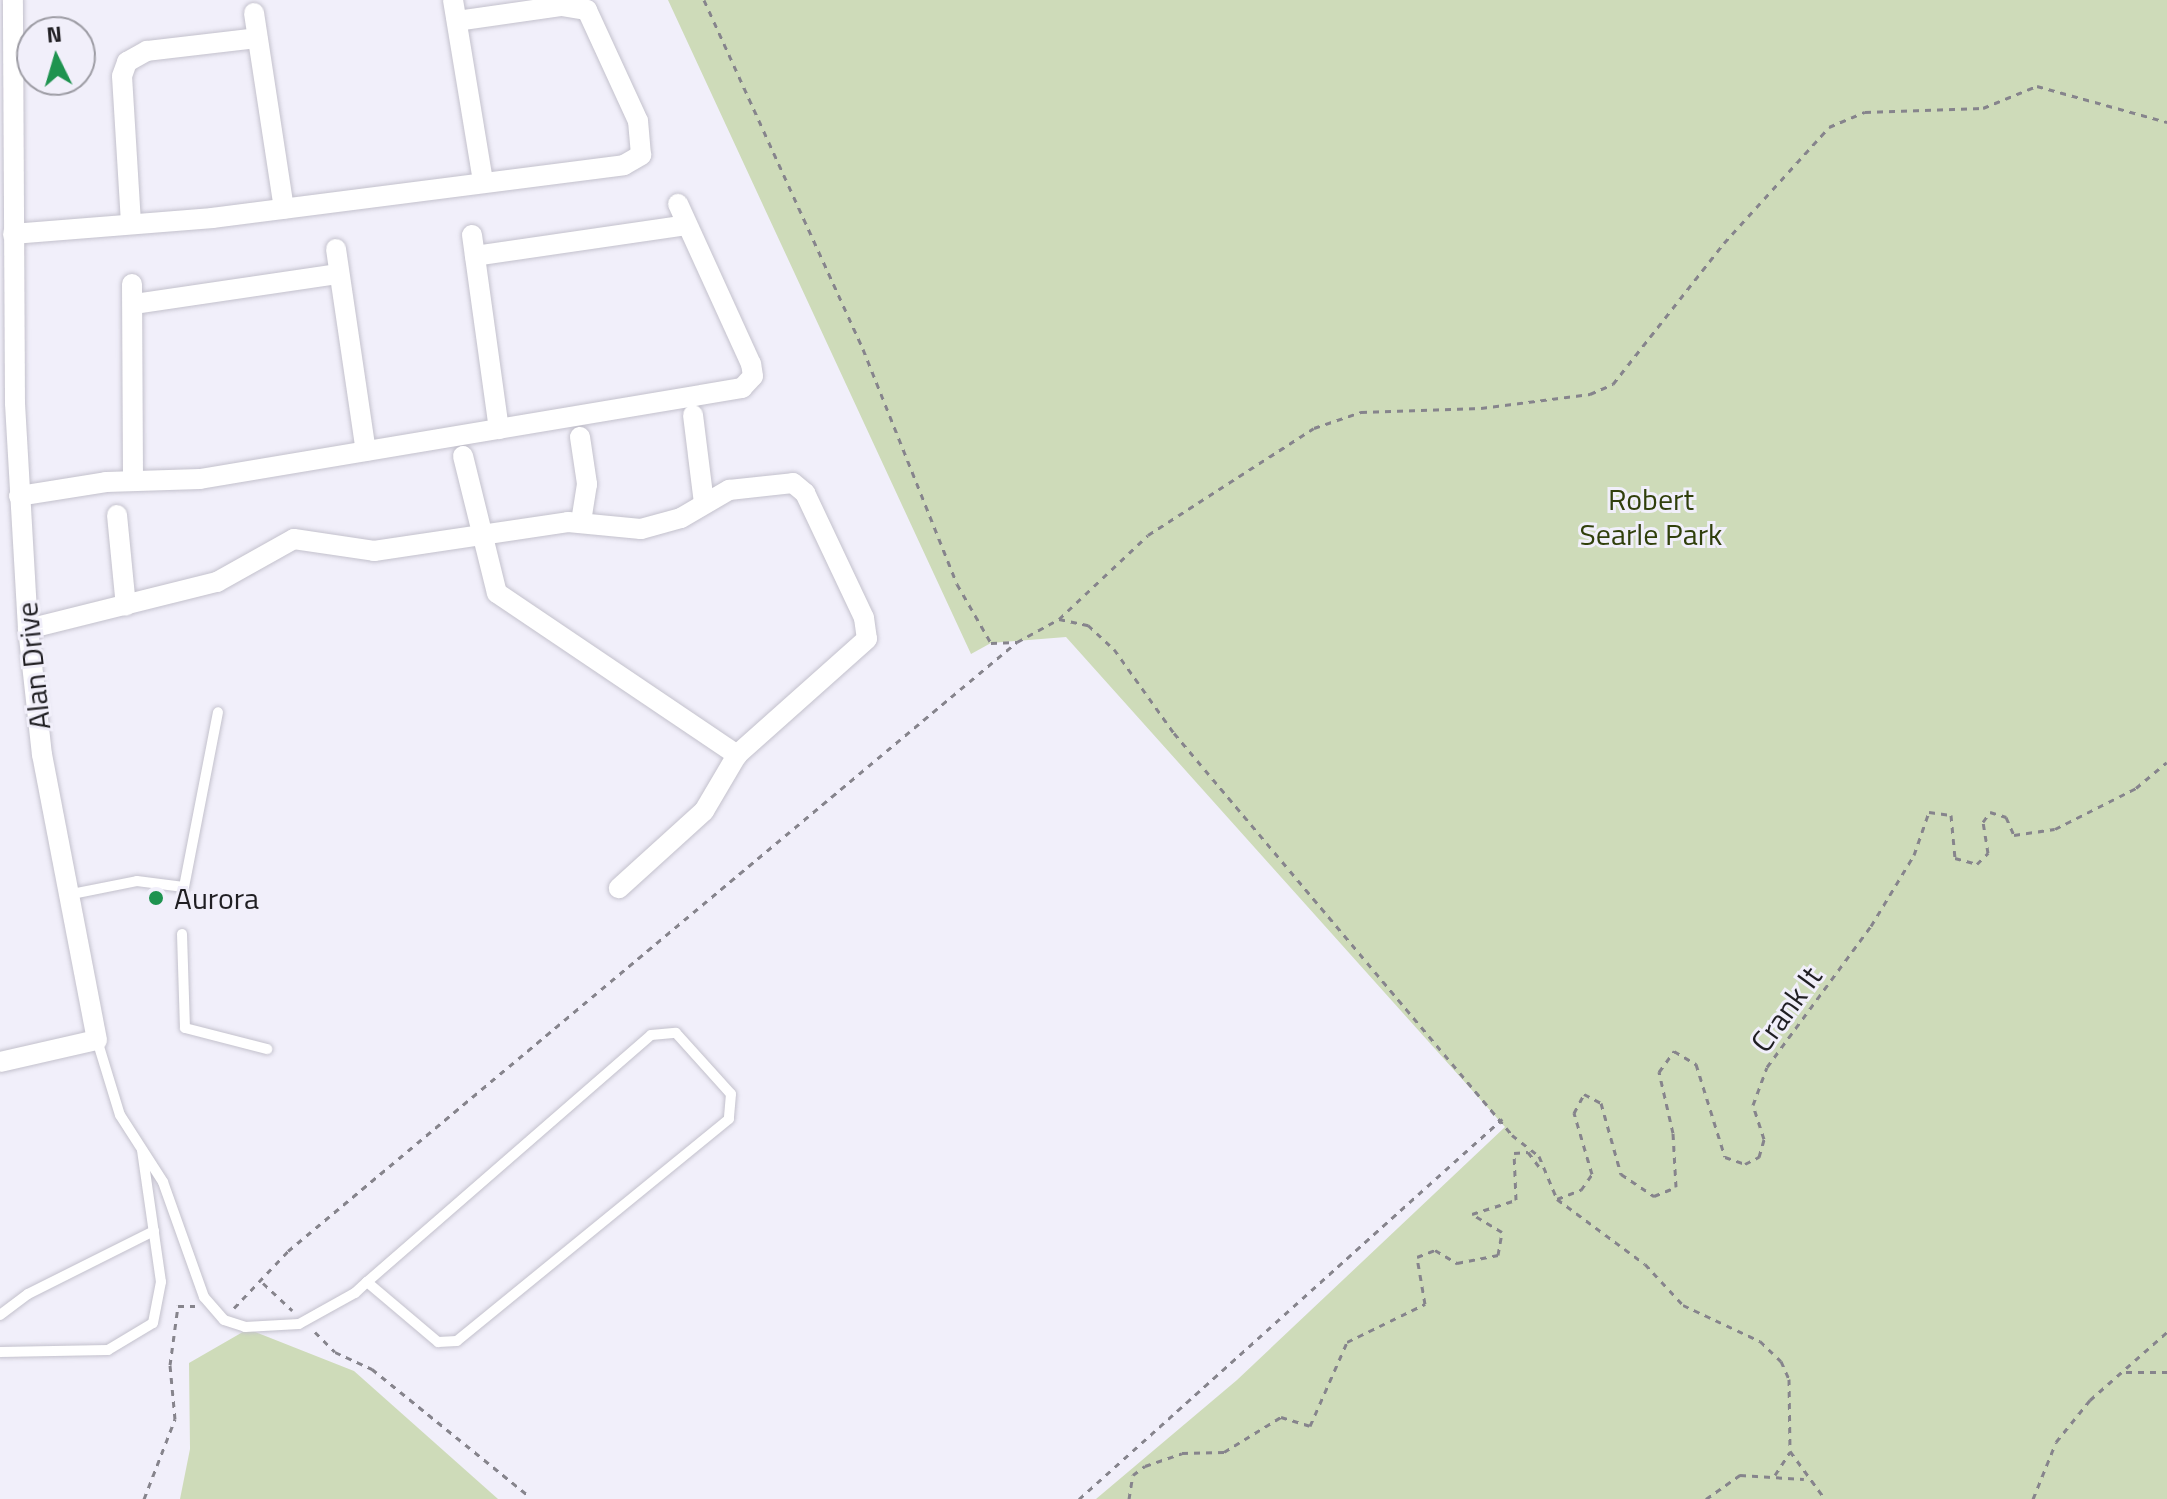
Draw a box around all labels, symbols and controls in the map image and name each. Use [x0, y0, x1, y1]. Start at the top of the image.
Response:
north arrow [16, 16, 96, 96]
text: N [45, 16, 63, 52]
park label: Robert Searle Park [1580, 481, 1722, 552]
street label: Alan Drive [8, 600, 58, 732]
place label: Aurora [174, 880, 259, 916]
marker: Aurora [145, 887, 167, 909]
street label: Crank It [1743, 959, 1829, 1059]

